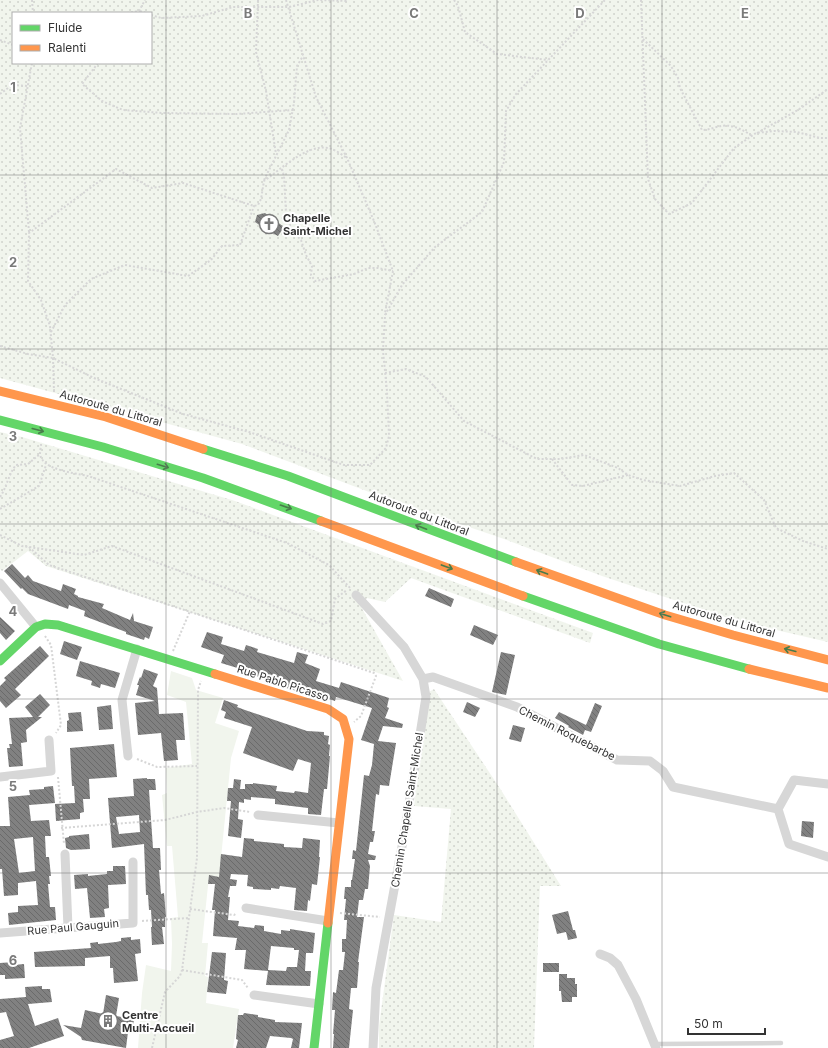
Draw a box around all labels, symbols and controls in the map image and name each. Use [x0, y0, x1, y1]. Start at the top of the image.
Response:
text: B [244, 5, 253, 21]
text: C [409, 5, 419, 21]
text: D [575, 5, 585, 21]
text: E [741, 5, 749, 21]
legend [12, 12, 152, 64]
text: Fluide [48, 20, 82, 35]
text: Ralenti [48, 40, 86, 55]
text: 1 [10, 79, 16, 95]
place label: Chapelle Saint-Michel [283, 211, 352, 238]
church icon: Chapelle Saint-Michel [258, 213, 280, 235]
text: 2 [9, 254, 17, 270]
street label: Autoroute du Littoral [58, 387, 164, 429]
one-way arrow [31, 427, 44, 434]
text: 3 [9, 428, 17, 444]
one-way arrow [156, 463, 169, 470]
street label: Autoroute du Littoral [367, 487, 471, 539]
one-way arrow [279, 504, 291, 512]
one-way arrow [415, 522, 427, 530]
one-way arrow [441, 564, 454, 571]
one-way arrow [537, 568, 549, 576]
street label: Autoroute du Littoral [671, 598, 777, 640]
text: 4 [9, 603, 18, 619]
one-way arrow [659, 610, 671, 618]
one-way arrow [784, 646, 797, 653]
street label: Rue Pablo Picasso [235, 662, 331, 705]
street label: Chemin Roquebarbe [516, 703, 618, 763]
street label: Chemin Chapelle Saint-Michel [388, 731, 426, 889]
text: 5 [9, 778, 17, 794]
street label: Rue Paul Gauguin [27, 916, 119, 938]
text: 6 [9, 952, 17, 968]
place label: Centre Multi-Accueil [122, 1008, 194, 1035]
building icon: Centre Multi-Accueil [97, 1010, 119, 1032]
scale bar [688, 1010, 765, 1036]
text: 50 m [694, 1016, 723, 1031]

